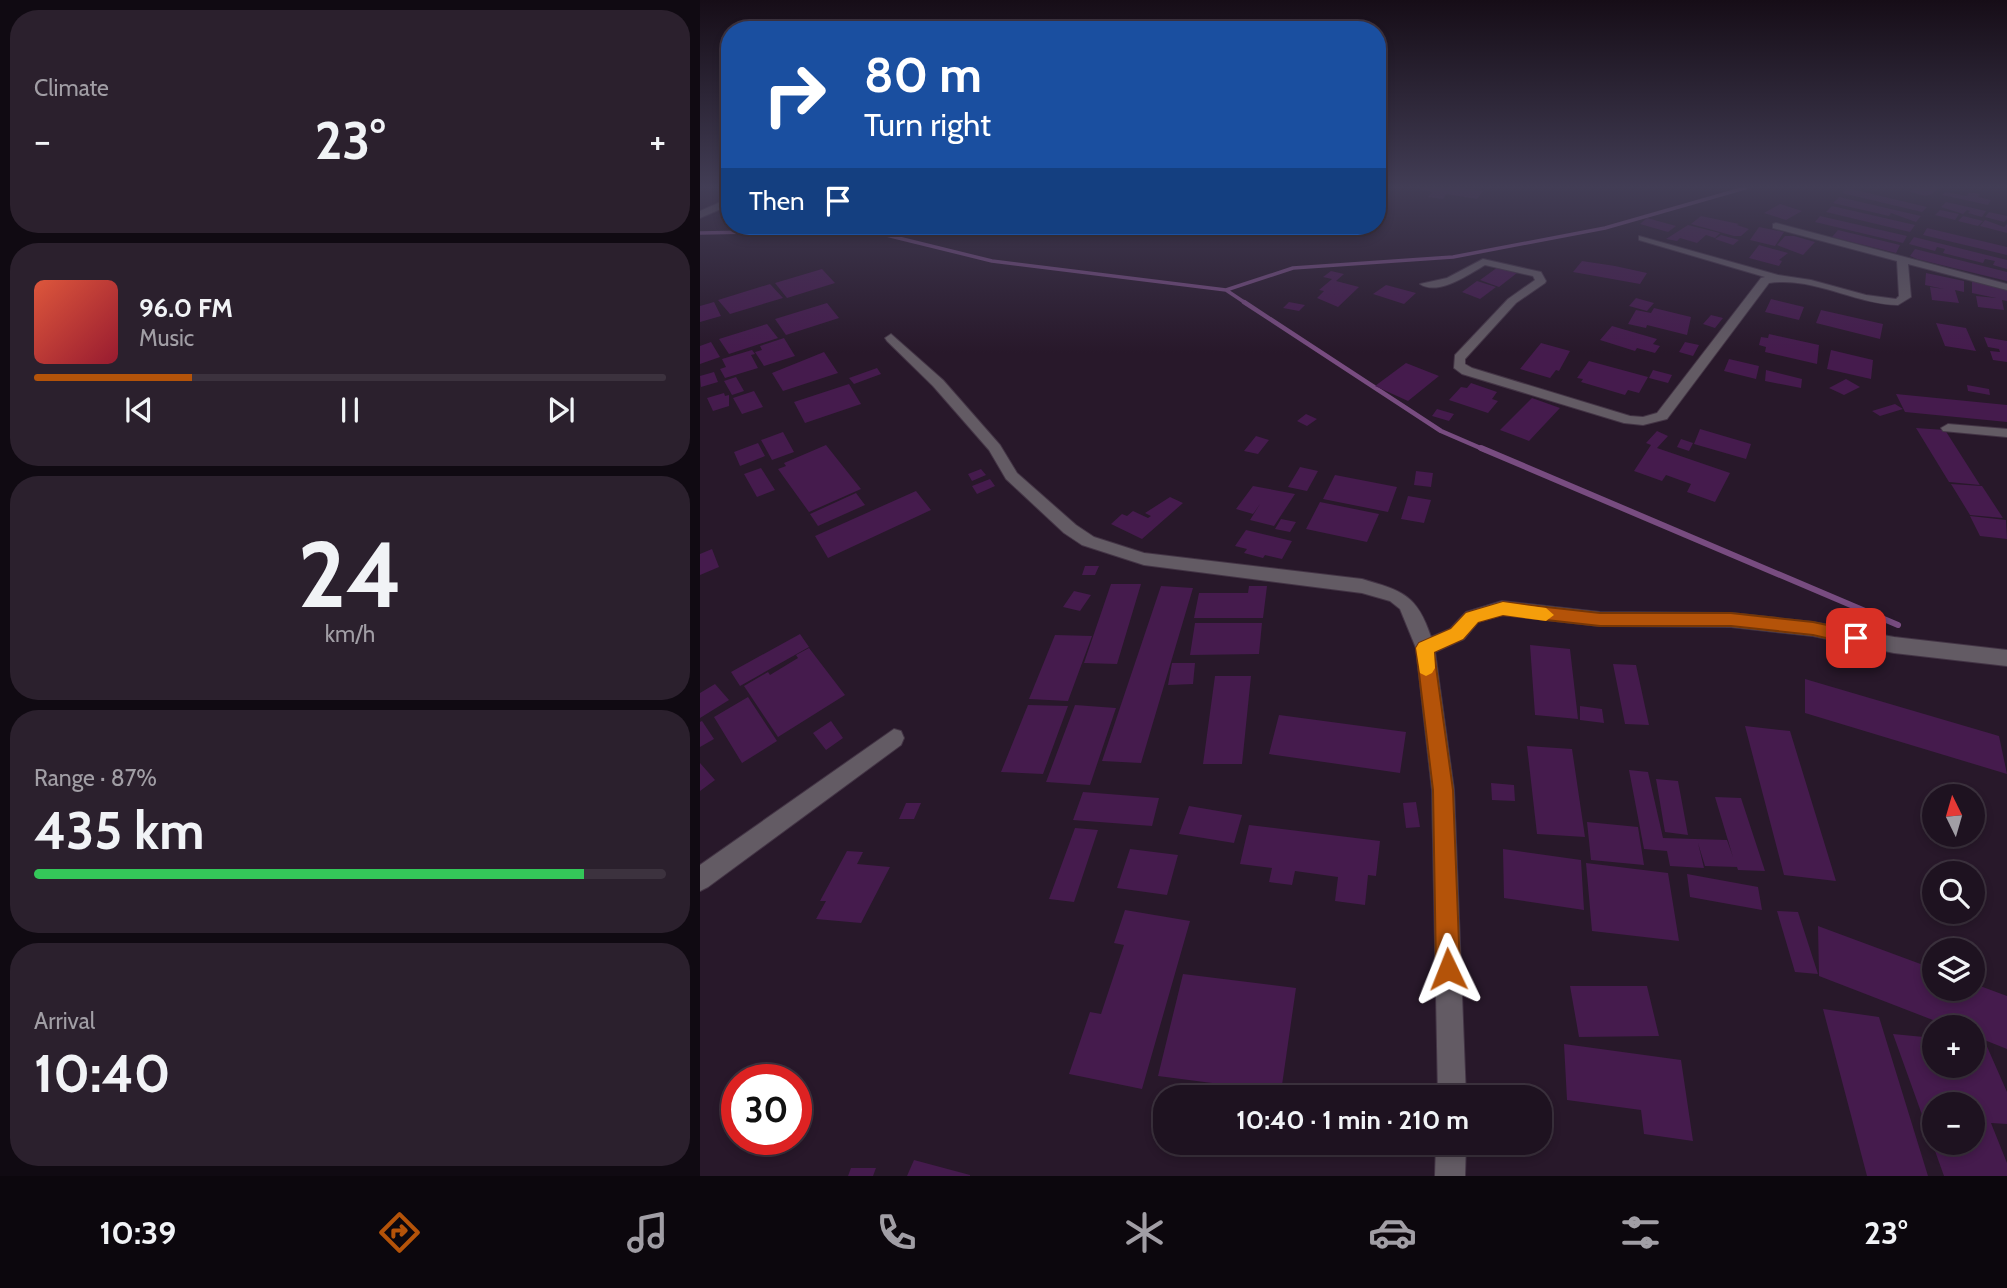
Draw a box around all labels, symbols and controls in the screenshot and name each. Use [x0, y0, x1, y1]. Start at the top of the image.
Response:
text: 80 m [864, 45, 982, 104]
icon: right [749, 49, 840, 140]
text: Climate [34, 74, 109, 102]
text: Turn right [864, 105, 991, 144]
text: 23° [315, 109, 385, 172]
text: − [34, 117, 51, 164]
text: + [649, 117, 666, 164]
icon: arrive [819, 182, 857, 220]
text: Then [749, 185, 805, 217]
text: 96.0 FM [139, 292, 233, 324]
text: Music [139, 324, 194, 352]
icon: previous [120, 391, 158, 429]
icon: pause [331, 391, 369, 429]
icon: next [542, 391, 580, 429]
text: 24 [298, 519, 402, 630]
pin [1826, 608, 1886, 668]
icon: arrive [1837, 619, 1875, 657]
text: km/h [325, 620, 375, 648]
text: Range · 87% [34, 764, 157, 792]
north arrow [1922, 784, 1984, 847]
map controls [1922, 784, 1985, 1155]
text: 435 km [34, 799, 204, 862]
button: search [1922, 861, 1985, 924]
position arrow [1411, 932, 1485, 1006]
button: layers [1922, 938, 1985, 1001]
text: Arrival [34, 1007, 95, 1035]
button: + [1922, 1015, 1985, 1078]
text: 10:40 [34, 1042, 170, 1105]
speed limit sign: 30 [721, 1064, 812, 1155]
button: − [1922, 1092, 1985, 1155]
text: 10:40 · 1 min · 210 m [1236, 1104, 1469, 1136]
icon: directions [375, 1208, 424, 1257]
icon: music [623, 1208, 672, 1257]
icon: phone [872, 1208, 921, 1257]
icon: climate [1120, 1208, 1169, 1257]
icon: car [1368, 1208, 1417, 1257]
icon: filters [1616, 1208, 1665, 1257]
text: 10:39 [100, 1213, 176, 1252]
text: 23° [1864, 1213, 1907, 1252]

